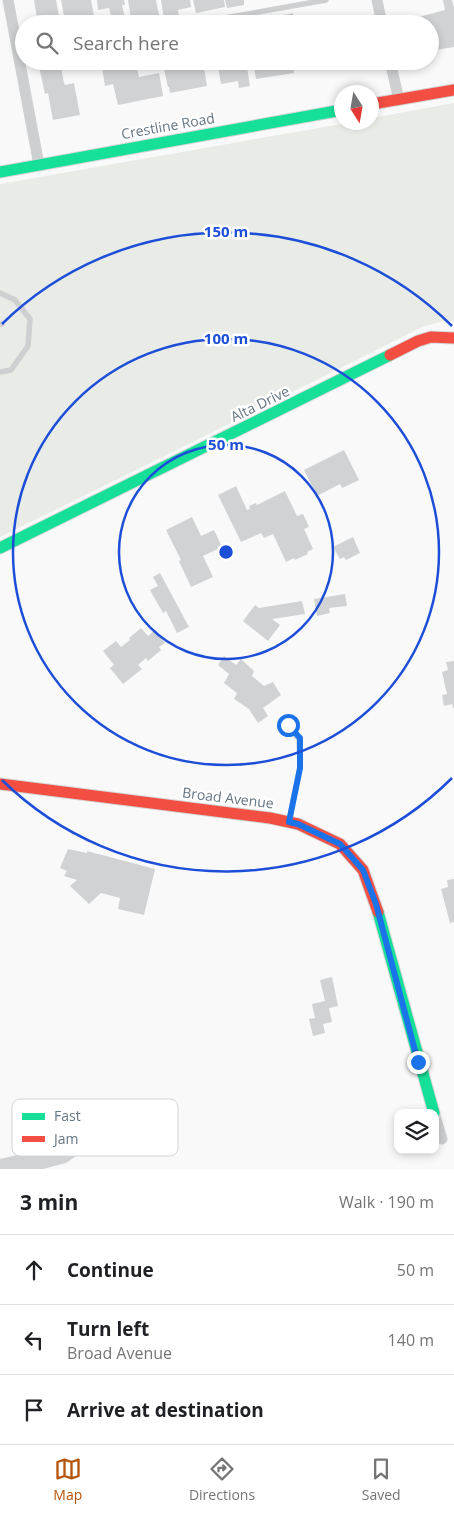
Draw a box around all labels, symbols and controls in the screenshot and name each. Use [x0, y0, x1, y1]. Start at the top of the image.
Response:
search box [15, 15, 439, 70]
icon: search [33, 29, 61, 57]
text: Search here [73, 30, 179, 56]
north arrow [334, 85, 379, 130]
street label: Crestline Road [120, 108, 216, 143]
text: 150 m [204, 221, 248, 241]
text: 100 m [204, 328, 248, 348]
street label: Alta Drive [227, 381, 292, 426]
text: 50 m [208, 434, 244, 454]
centre of rings [217, 543, 235, 561]
route start [277, 714, 300, 737]
street label: Broad Avenue [181, 782, 275, 813]
route end [407, 1051, 430, 1074]
legend [12, 1099, 178, 1156]
text: Fast [54, 1106, 81, 1125]
map controls [394, 1109, 439, 1154]
button: layers [394, 1109, 439, 1154]
text: Jam [52, 1129, 79, 1148]
text: 3 min [20, 1188, 78, 1216]
text: Walk · 190 m [339, 1191, 434, 1213]
icon: ahead [20, 1256, 48, 1284]
text: Continue [67, 1257, 154, 1283]
text: 50 m [397, 1259, 434, 1281]
text: Turn left [67, 1316, 149, 1342]
icon: left [20, 1326, 48, 1354]
text: 140 m [388, 1329, 434, 1351]
text: Broad Avenue [67, 1342, 172, 1364]
icon: arrive [20, 1396, 48, 1424]
text: Arrive at destination [67, 1397, 264, 1423]
tab: Map [53, 1455, 82, 1504]
tab: Directions [189, 1455, 255, 1504]
tab: Saved [362, 1455, 401, 1504]

